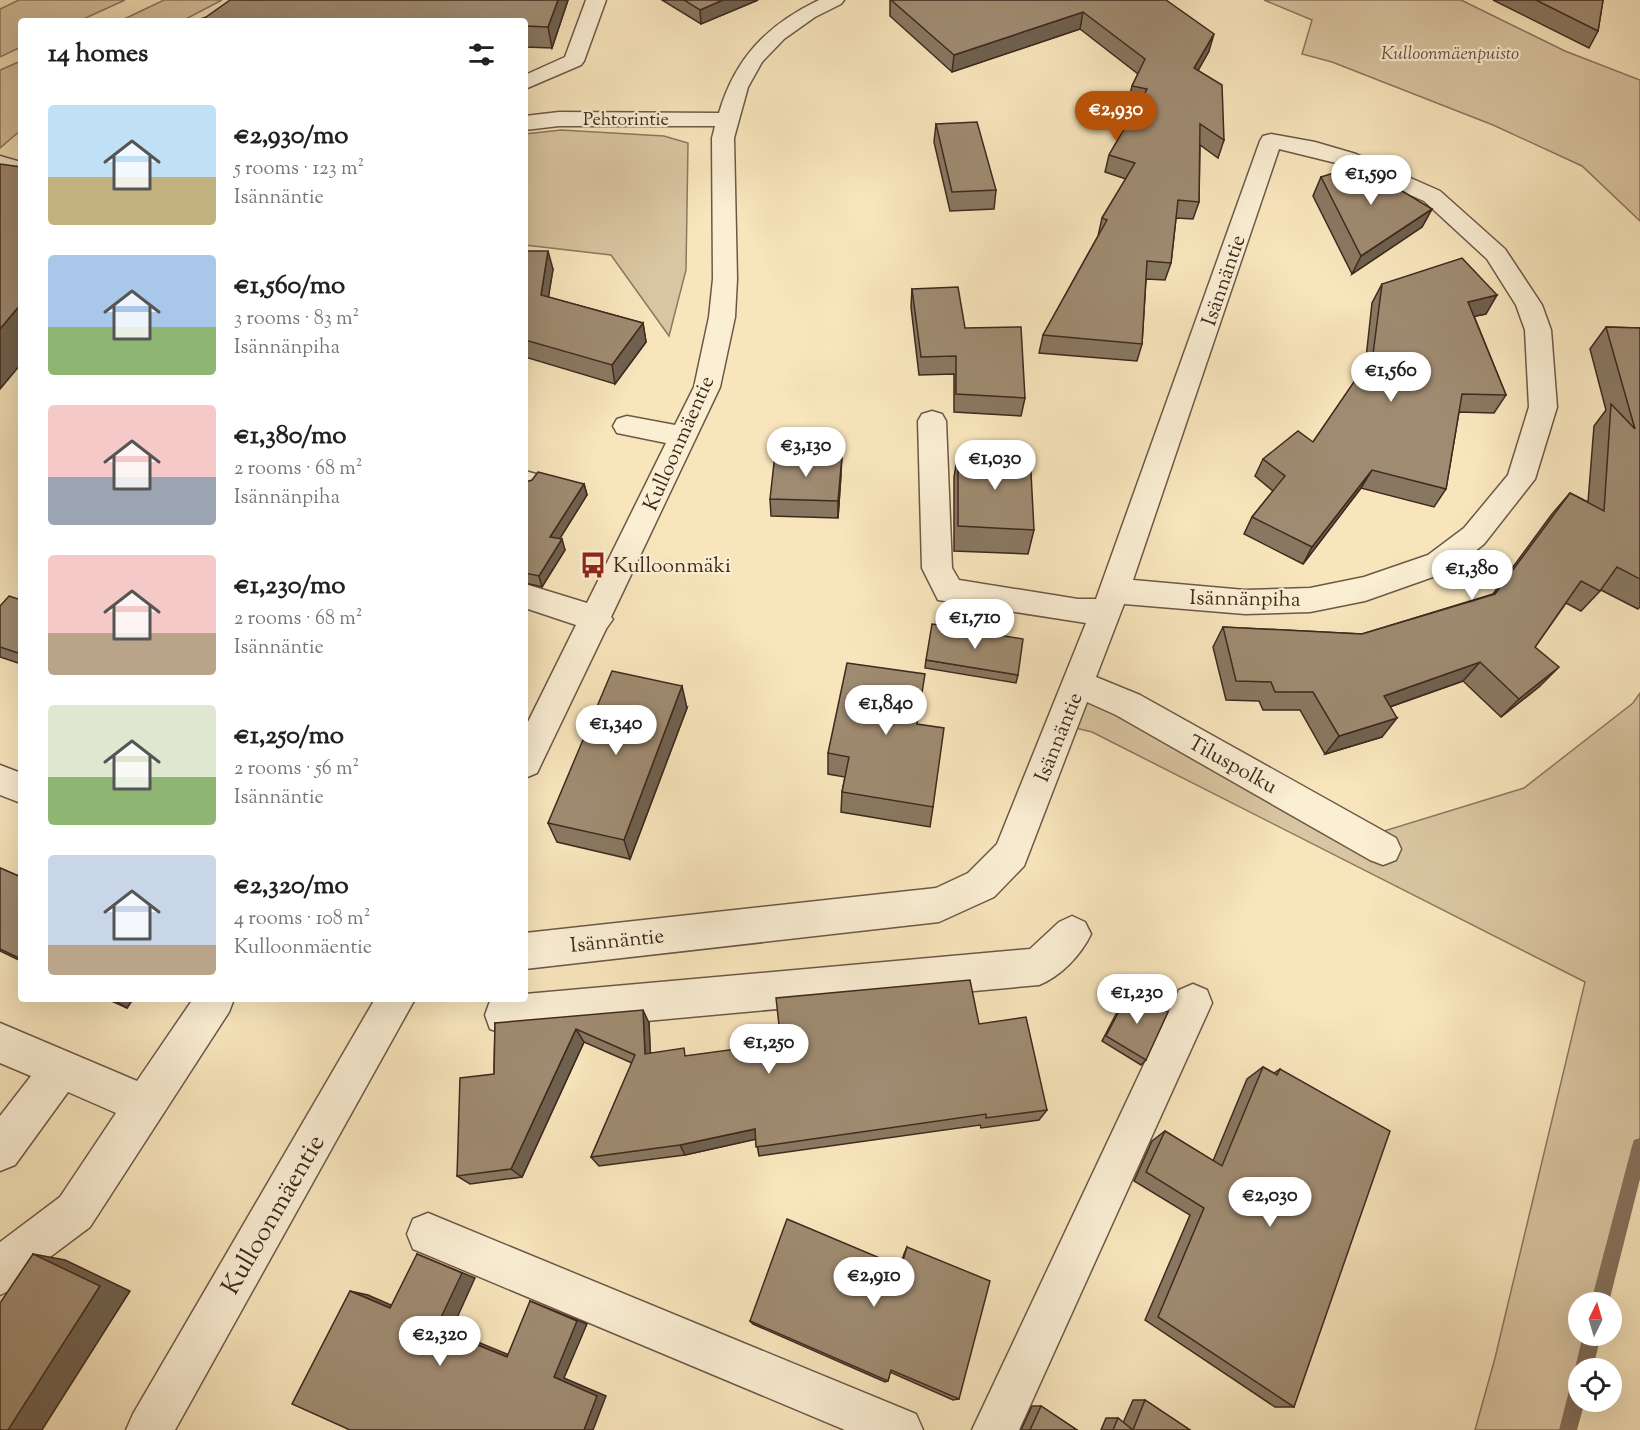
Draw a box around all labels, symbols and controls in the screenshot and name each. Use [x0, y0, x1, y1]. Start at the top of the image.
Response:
text: 14 homes [48, 36, 148, 73]
icon: filters [465, 38, 498, 71]
park label: Kulloonmäenpuisto [1381, 42, 1519, 68]
pin: €2,930 [1067, 91, 1165, 142]
text: €2,930 [1089, 96, 1143, 125]
street label: Pehtorintie [583, 108, 669, 134]
text: €2,930/mo [234, 118, 348, 155]
icon: home [96, 129, 168, 201]
text: 5 rooms · 123 m² [234, 155, 364, 184]
pin: €1,590 [1322, 155, 1420, 206]
text: €1,590 [1345, 160, 1397, 189]
text: Isännäntie [234, 184, 324, 213]
street label: Isännäntie [1195, 231, 1254, 330]
text: €1,560/mo [234, 268, 345, 305]
icon: home [96, 279, 168, 351]
text: 3 rooms · 83 m² [234, 305, 359, 334]
text: Isännänpiha [234, 334, 340, 363]
pin: €1,560 [1342, 352, 1440, 403]
text: €1,560 [1365, 357, 1417, 386]
street label: Kulloonmäentie [637, 371, 723, 516]
text: €1,380/mo [234, 418, 347, 455]
pin: €3,130 [757, 427, 855, 478]
icon: home [96, 429, 168, 501]
text: €3,130 [781, 432, 831, 461]
pin: €1,030 [946, 440, 1044, 491]
text: €1,030 [969, 445, 1021, 474]
text: 2 rooms · 68 m² [234, 455, 362, 484]
text: Isännänpiha [234, 484, 340, 513]
bus stop icon: Kulloonmäki [578, 550, 608, 580]
pin: €1,380 [1423, 550, 1521, 601]
place label: Kulloonmäki [613, 552, 731, 582]
text: €1,380 [1446, 555, 1498, 584]
text: €1,230/mo [234, 568, 345, 605]
icon: home [96, 579, 168, 651]
street label: Isännänpiha [1189, 584, 1301, 616]
pin: €1,710 [926, 599, 1024, 650]
text: €1,710 [949, 604, 1001, 633]
text: 2 rooms · 68 m² [234, 605, 362, 634]
text: Isännäntie [234, 634, 324, 663]
pin: €1,840 [837, 685, 935, 736]
street label: Isännäntie [1028, 688, 1091, 787]
text: €1,840 [859, 690, 913, 719]
pin: €1,340 [567, 705, 665, 756]
text: €1,340 [590, 710, 642, 739]
text: €1,250/mo [234, 718, 344, 755]
icon: home [96, 729, 168, 801]
street label: Tiluspolku [1182, 729, 1282, 803]
text: 2 rooms · 56 m² [234, 755, 359, 784]
text: Isännäntie [234, 784, 324, 813]
text: €2,320/mo [234, 868, 349, 905]
icon: home [96, 879, 168, 951]
text: 4 rooms · 108 m² [234, 905, 370, 934]
street label: Isännäntie [569, 922, 666, 962]
text: Kulloonmäentie [234, 934, 372, 963]
pin: €1,230 [1088, 974, 1186, 1025]
text: €1,230 [1111, 979, 1163, 1008]
pin: €1,250 [720, 1024, 818, 1075]
text: €1,250 [744, 1029, 794, 1058]
street label: Kulloonmäentie [213, 1128, 335, 1302]
pin: €2,030 [1221, 1177, 1319, 1228]
text: €2,030 [1243, 1182, 1297, 1211]
pin: €2,910 [825, 1257, 923, 1308]
text: €2,910 [848, 1262, 900, 1291]
north arrow [1568, 1292, 1622, 1346]
map controls [1568, 1292, 1622, 1412]
pin: €2,320 [391, 1316, 489, 1367]
text: €2,320 [413, 1321, 467, 1350]
button: locate [1568, 1358, 1622, 1412]

